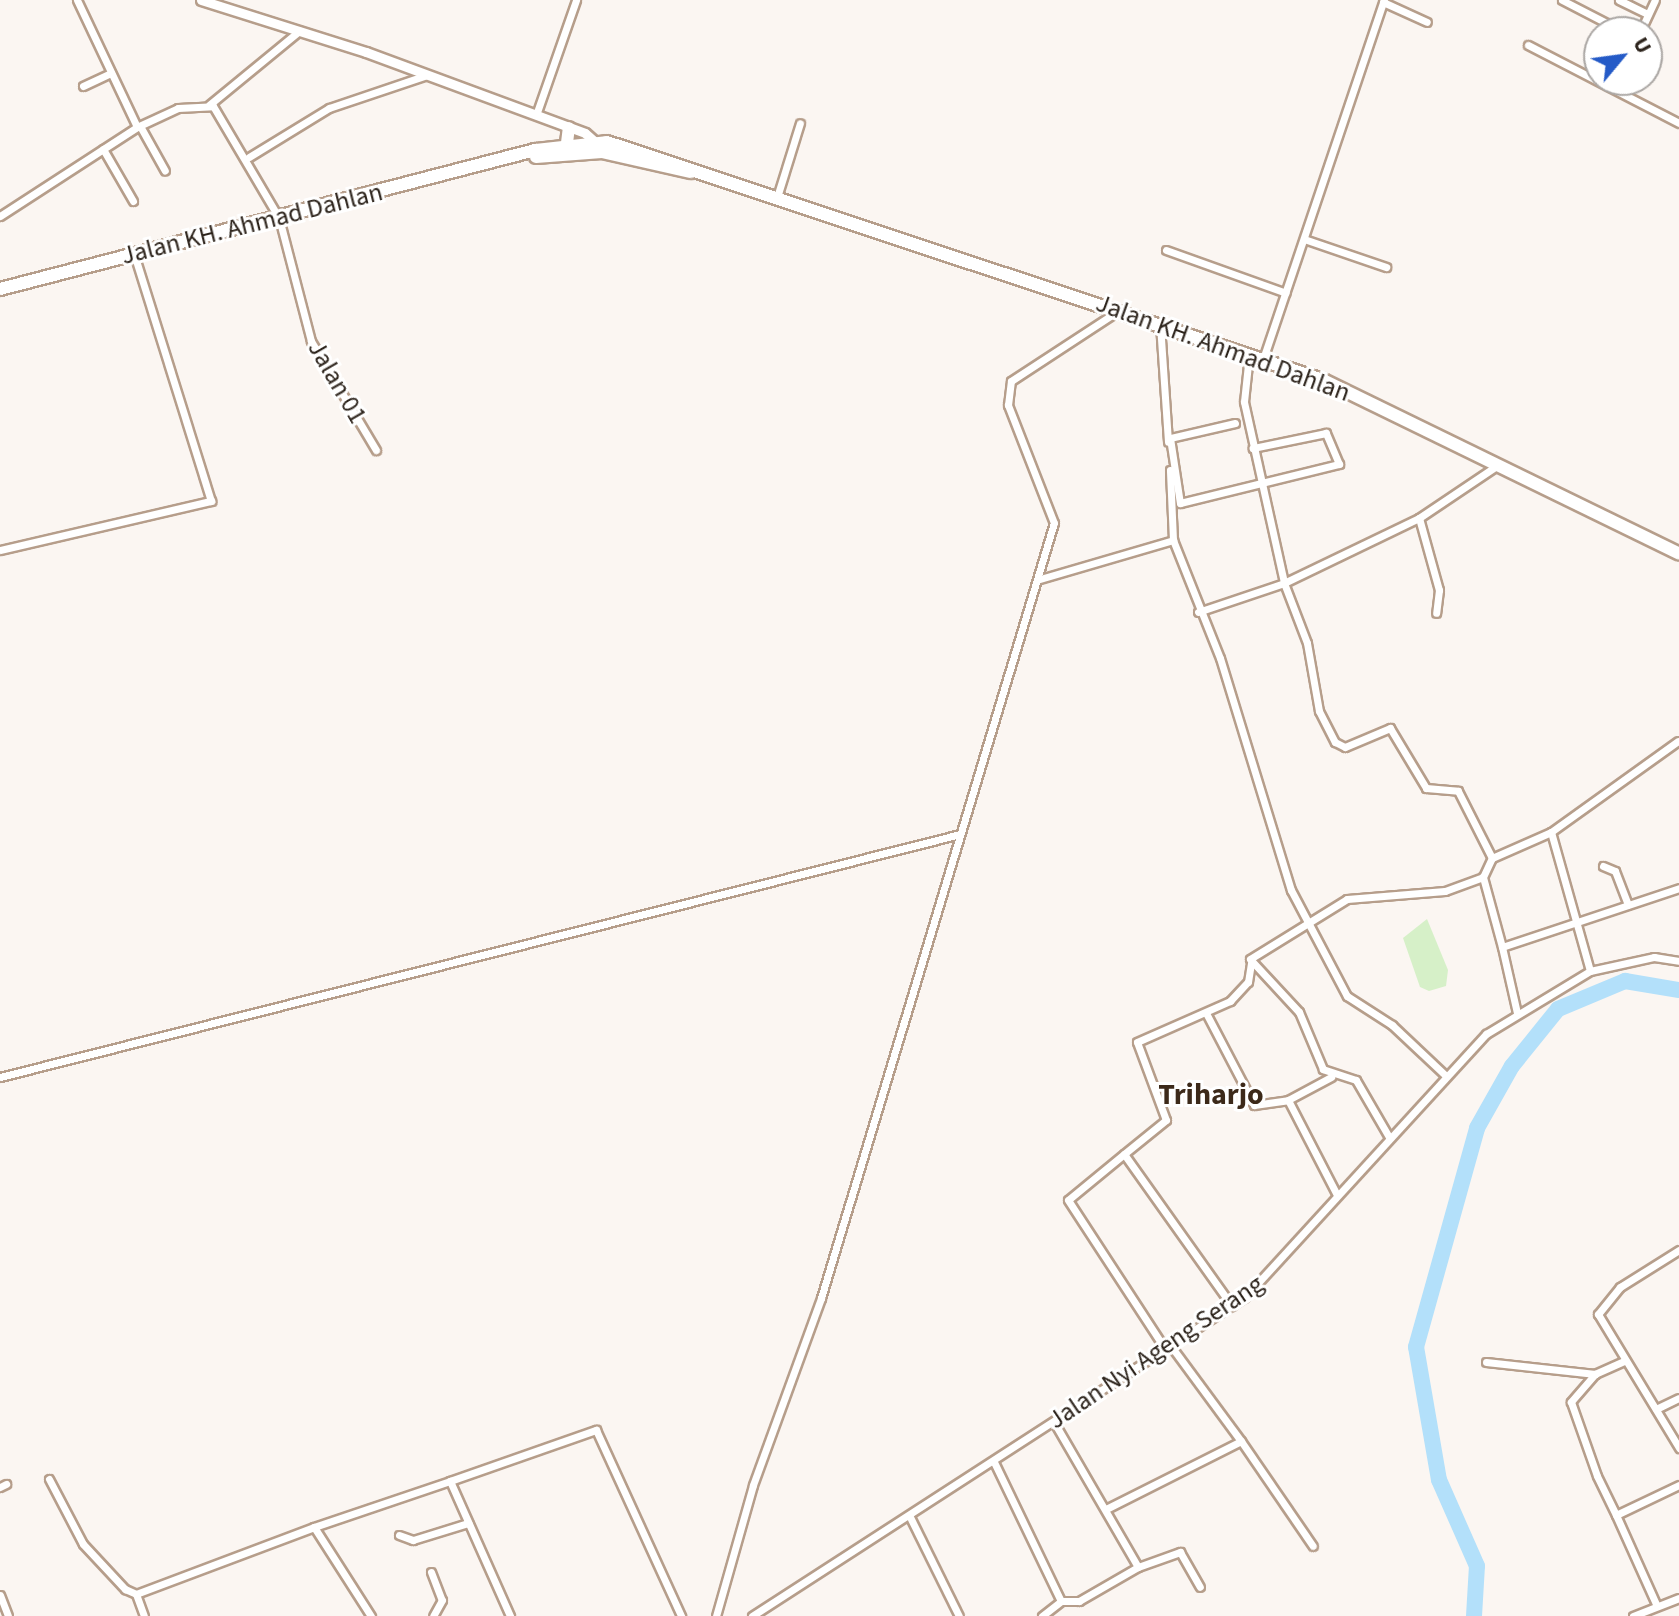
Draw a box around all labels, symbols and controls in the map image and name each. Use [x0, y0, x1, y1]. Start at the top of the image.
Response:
north arrow [1583, 16, 1663, 96]
text: U [1625, 31, 1660, 59]
street label: Jalan KH. Ahmad Dahlan [118, 176, 386, 272]
street label: Jalan KH. Ahmad Dahlan [1092, 287, 1354, 409]
street label: Jalan 01 [301, 335, 373, 429]
district label: Triharjo [1158, 1077, 1264, 1113]
street label: Jalan Nyi Ageng Serang [1042, 1268, 1270, 1436]

